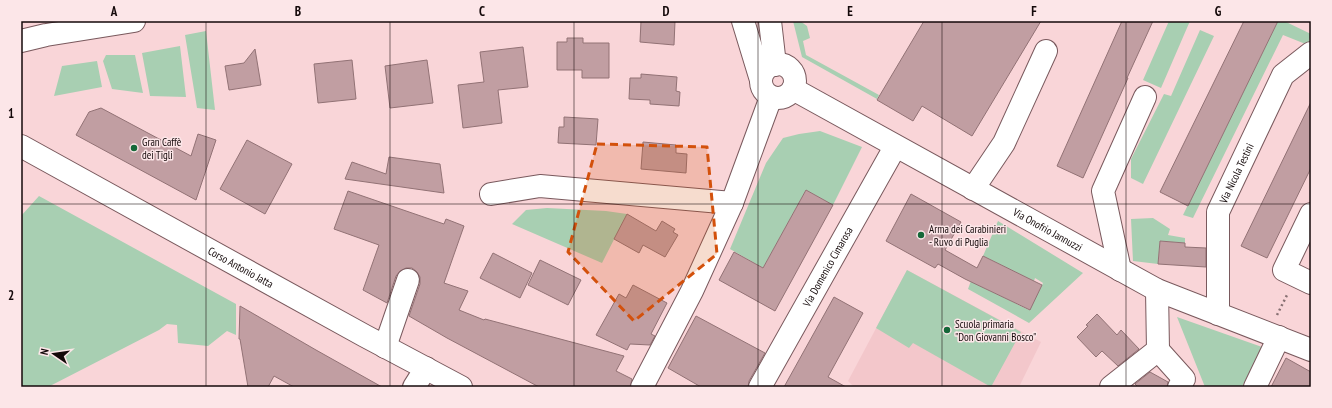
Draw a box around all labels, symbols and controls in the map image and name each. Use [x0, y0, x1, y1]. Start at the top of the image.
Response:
text: A [110, 3, 118, 20]
text: B [295, 3, 301, 20]
text: C [479, 3, 485, 20]
text: D [663, 3, 670, 20]
text: E [847, 3, 853, 20]
text: F [1031, 3, 1037, 20]
text: G [1215, 3, 1222, 20]
text: 1 [8, 105, 14, 122]
place label: Gran Caffè dei Tigli [142, 135, 182, 162]
street label: Via Nicola Testini [1216, 141, 1257, 206]
marker: Gran Caffè dei Tigli [129, 143, 139, 153]
street label: Via Onofrio Jannuzzi [1010, 204, 1085, 254]
place label: Arma dei Carabinieri - Ruvo di Puglia [929, 222, 1006, 249]
street label: Via Domenico Cimarosa [799, 224, 856, 310]
marker: Arma dei Carabinieri - Ruvo di Puglia [916, 230, 926, 240]
street label: Corso Antonio Jatta [206, 244, 276, 291]
text: 2 [8, 287, 14, 304]
place label: Scuola primaria "Don Giovanni Bosco" [955, 317, 1036, 344]
marker: Scuola primaria "Don Giovanni Bosco" [942, 325, 952, 335]
north arrow [34, 334, 74, 374]
text: N [37, 347, 52, 356]

